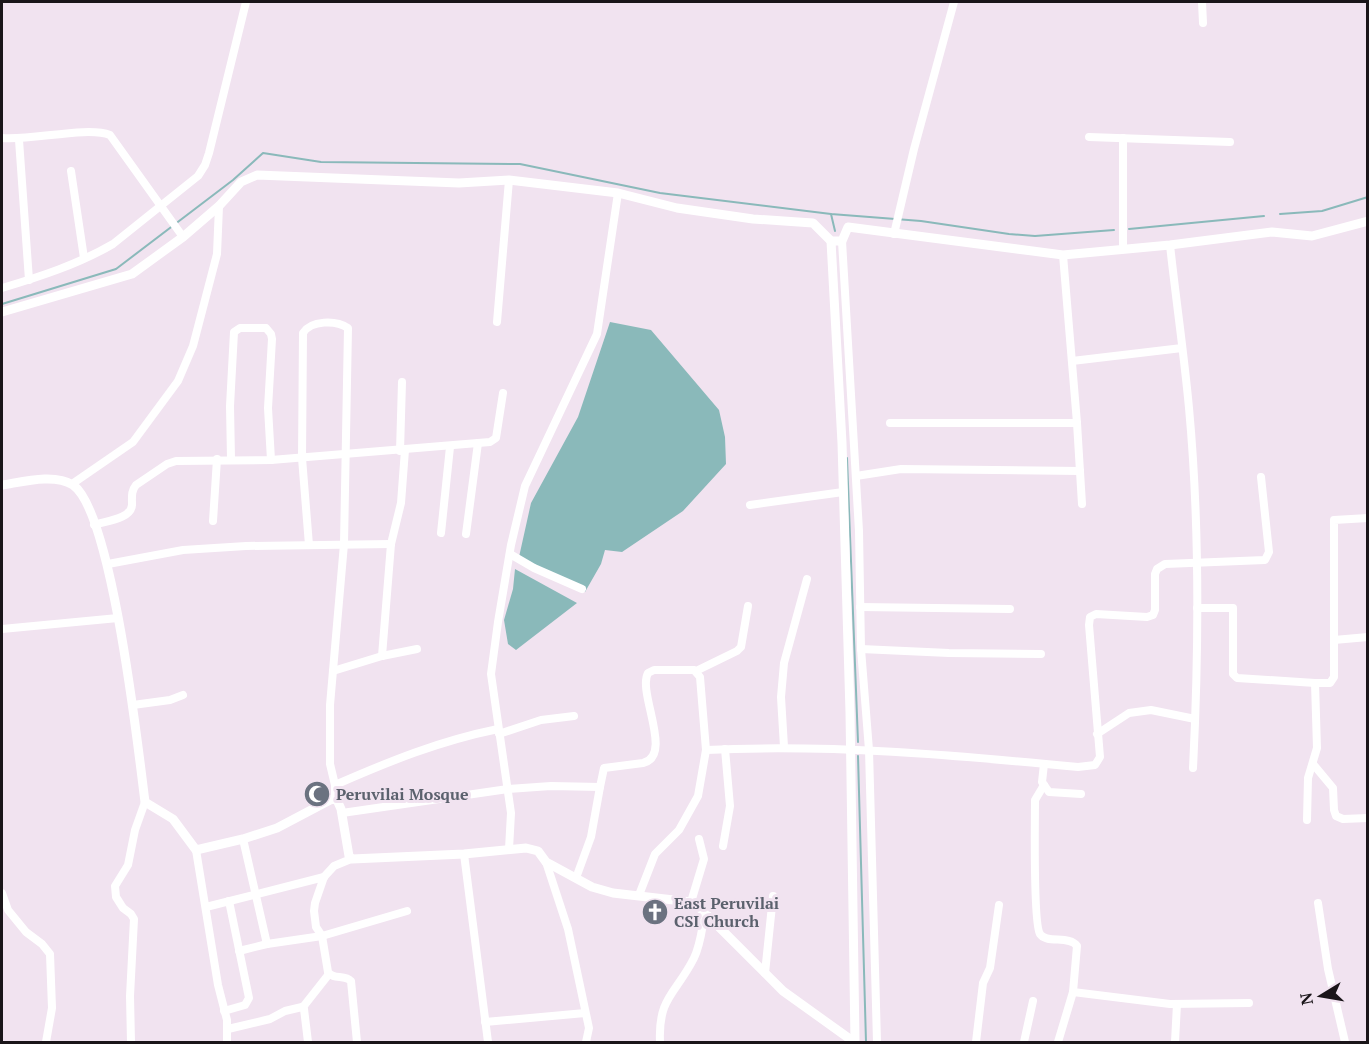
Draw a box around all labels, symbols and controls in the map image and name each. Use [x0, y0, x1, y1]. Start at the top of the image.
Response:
mosque icon: Peruvilai Mosque [302, 779, 332, 809]
place label: Peruvilai Mosque [336, 783, 469, 805]
place label: East Peruvilai CSI Church [674, 892, 779, 932]
church icon: East Peruvilai CSI Church [640, 897, 670, 927]
north arrow [1291, 966, 1351, 1026]
text: N [1294, 991, 1318, 1007]

